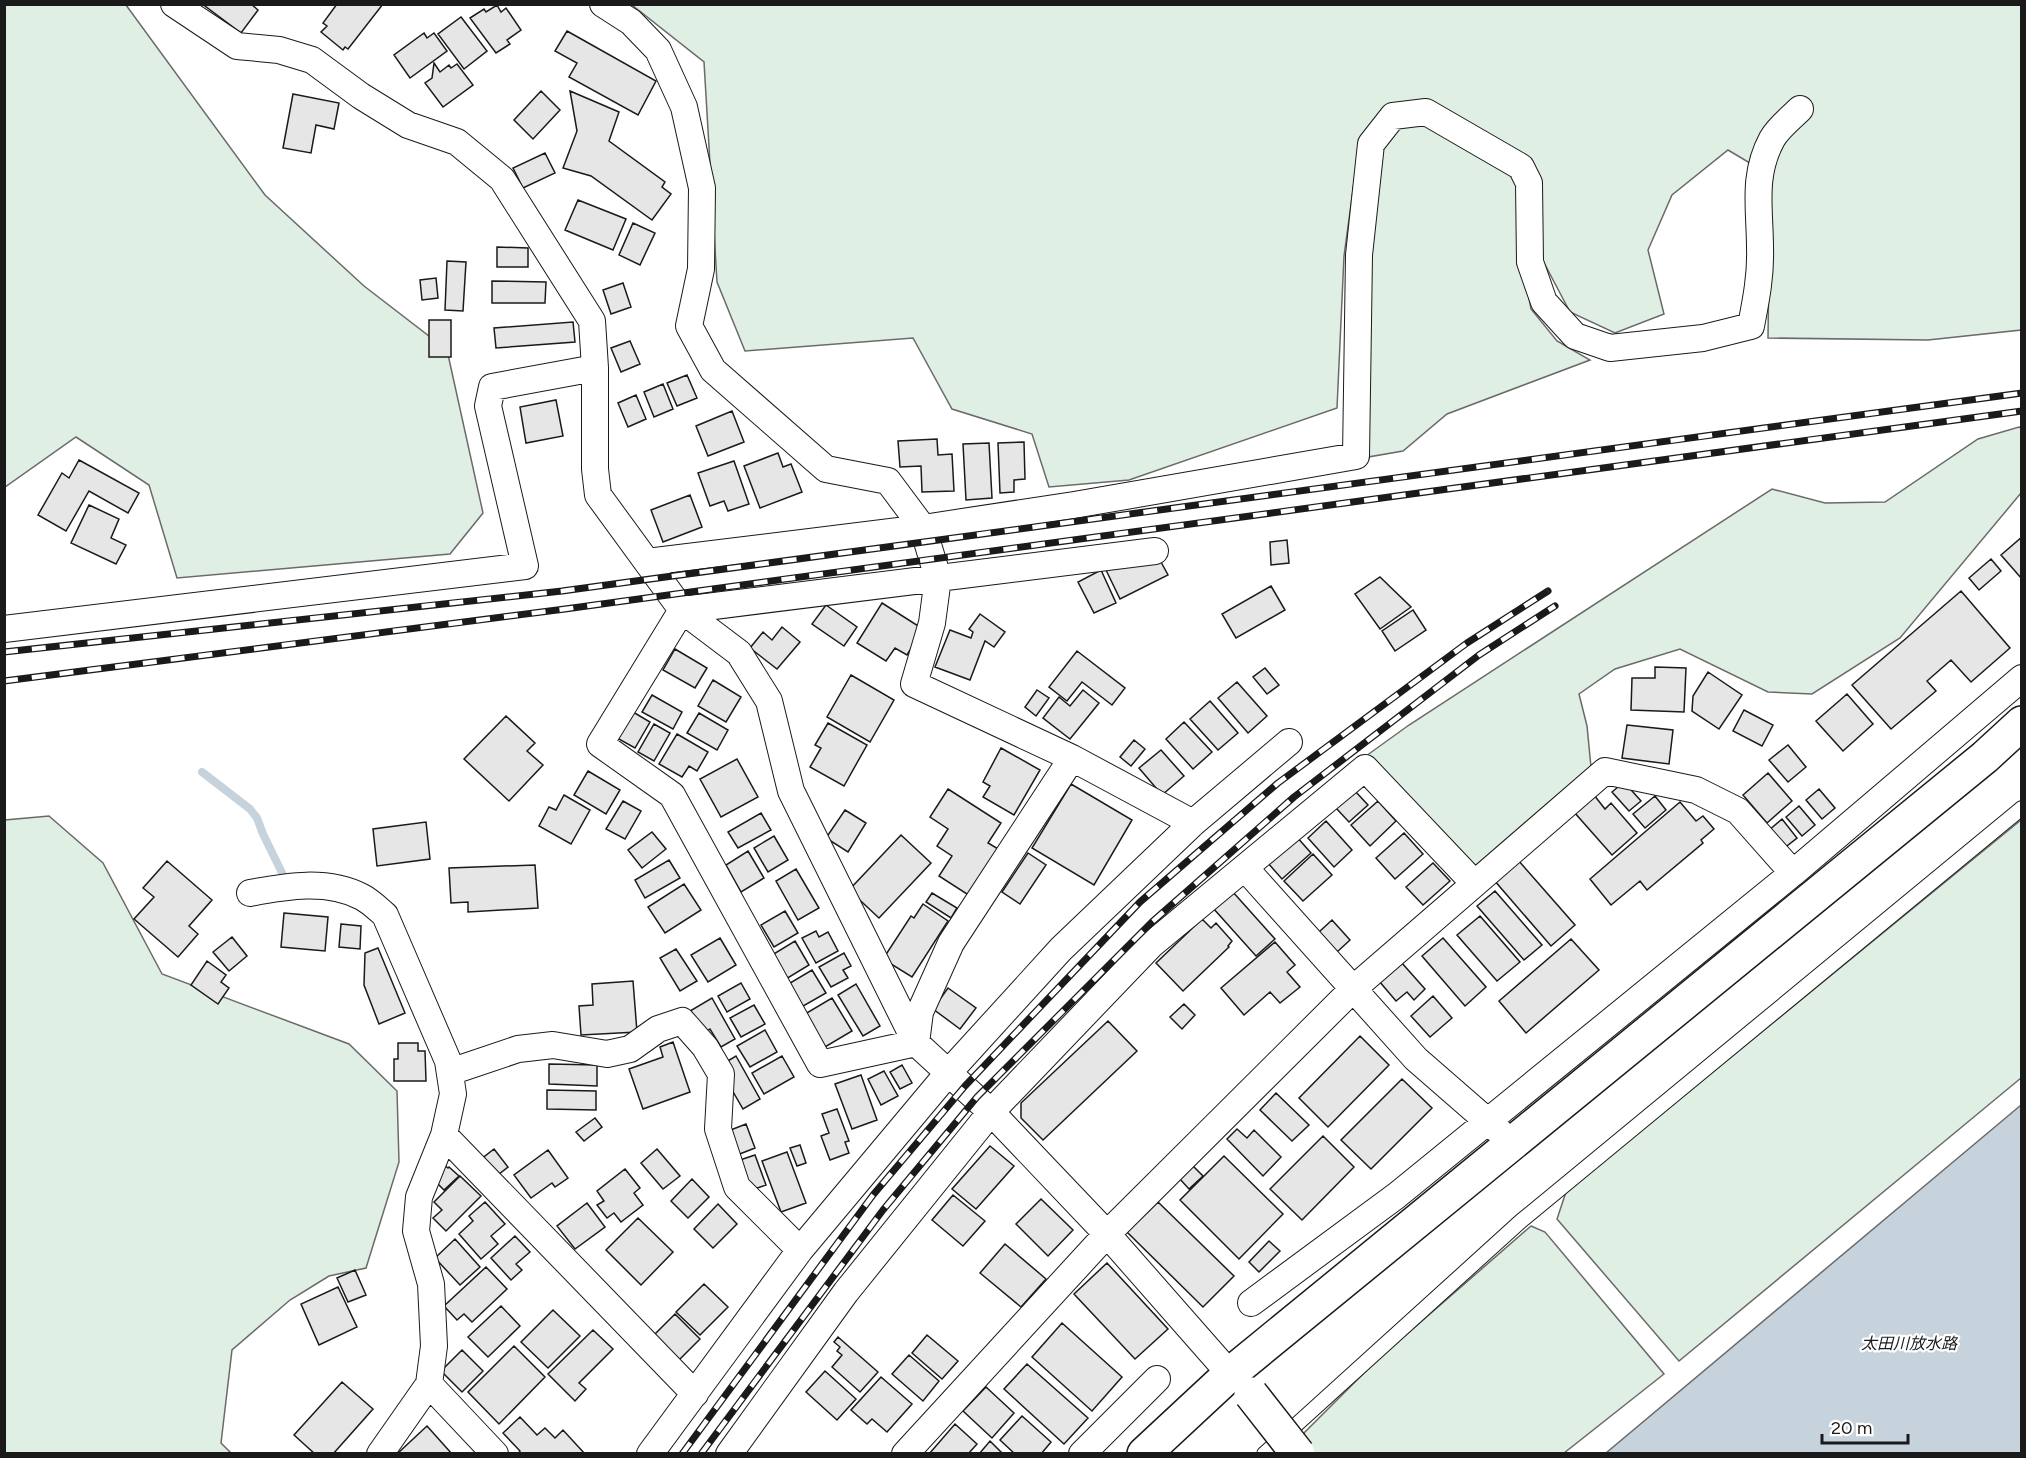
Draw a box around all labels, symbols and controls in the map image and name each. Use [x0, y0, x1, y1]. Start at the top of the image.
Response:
water label: 太田川放水路 [1861, 1334, 1959, 1353]
scale bar [1822, 1407, 1908, 1445]
text: 20 m [1831, 1417, 1872, 1439]

